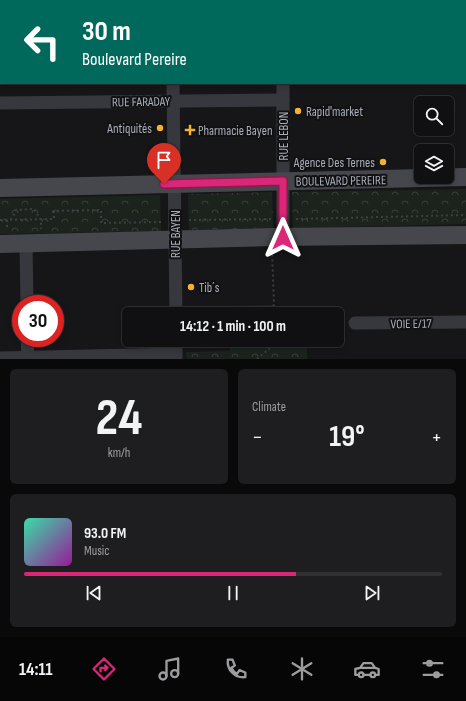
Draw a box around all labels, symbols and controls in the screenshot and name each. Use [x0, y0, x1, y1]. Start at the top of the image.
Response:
text: 30 m [82, 15, 131, 48]
icon: left [16, 16, 68, 68]
text: Boulevard Pereire [82, 49, 187, 70]
street label: RUE FARADAY [112, 93, 171, 111]
map controls [414, 96, 454, 184]
button: search [414, 96, 454, 136]
place label: Rapid'market [306, 104, 363, 120]
marker: Rapid'market [293, 106, 303, 116]
street label: RUE LEBON [276, 112, 292, 160]
place label: Antiquités [106, 121, 152, 137]
marker: Antiquités [155, 123, 165, 133]
place label: Pharmacie Bayen [198, 123, 273, 139]
marker: Pharmacie Bayen [185, 125, 195, 135]
pin [147, 143, 181, 184]
button: layers [414, 144, 454, 184]
icon: arrive [153, 149, 175, 171]
place label: Agence Des Ternes [293, 155, 375, 171]
marker: Agence Des Ternes [378, 157, 388, 167]
street label: BOULEVARD PEREIRE [296, 172, 386, 190]
street label: RUE BAYEN [168, 210, 184, 258]
position arrow [262, 217, 304, 259]
place label: Tib´s [199, 280, 220, 296]
marker: Tib´s [186, 282, 196, 292]
speed limit sign: 30 [12, 295, 64, 347]
street label: VOIE E/17 [390, 316, 432, 332]
text: 14:12 · 1 min · 100 m [180, 317, 286, 336]
text: 24 [96, 387, 142, 450]
text: Climate [252, 399, 286, 415]
text: 19° [329, 419, 365, 455]
text: − [252, 424, 263, 451]
text: + [431, 424, 442, 451]
text: km/h [108, 445, 130, 461]
text: 93.0 FM [84, 524, 126, 543]
text: Music [84, 543, 109, 559]
icon: previous [83, 582, 105, 604]
icon: pause [222, 582, 244, 604]
icon: next [361, 582, 383, 604]
icon: directions [90, 655, 118, 683]
icon: music [156, 655, 184, 683]
icon: phone [222, 655, 250, 683]
icon: climate [288, 655, 316, 683]
icon: car [353, 655, 381, 683]
icon: filters [419, 655, 447, 683]
text: 14:11 [19, 659, 53, 680]

